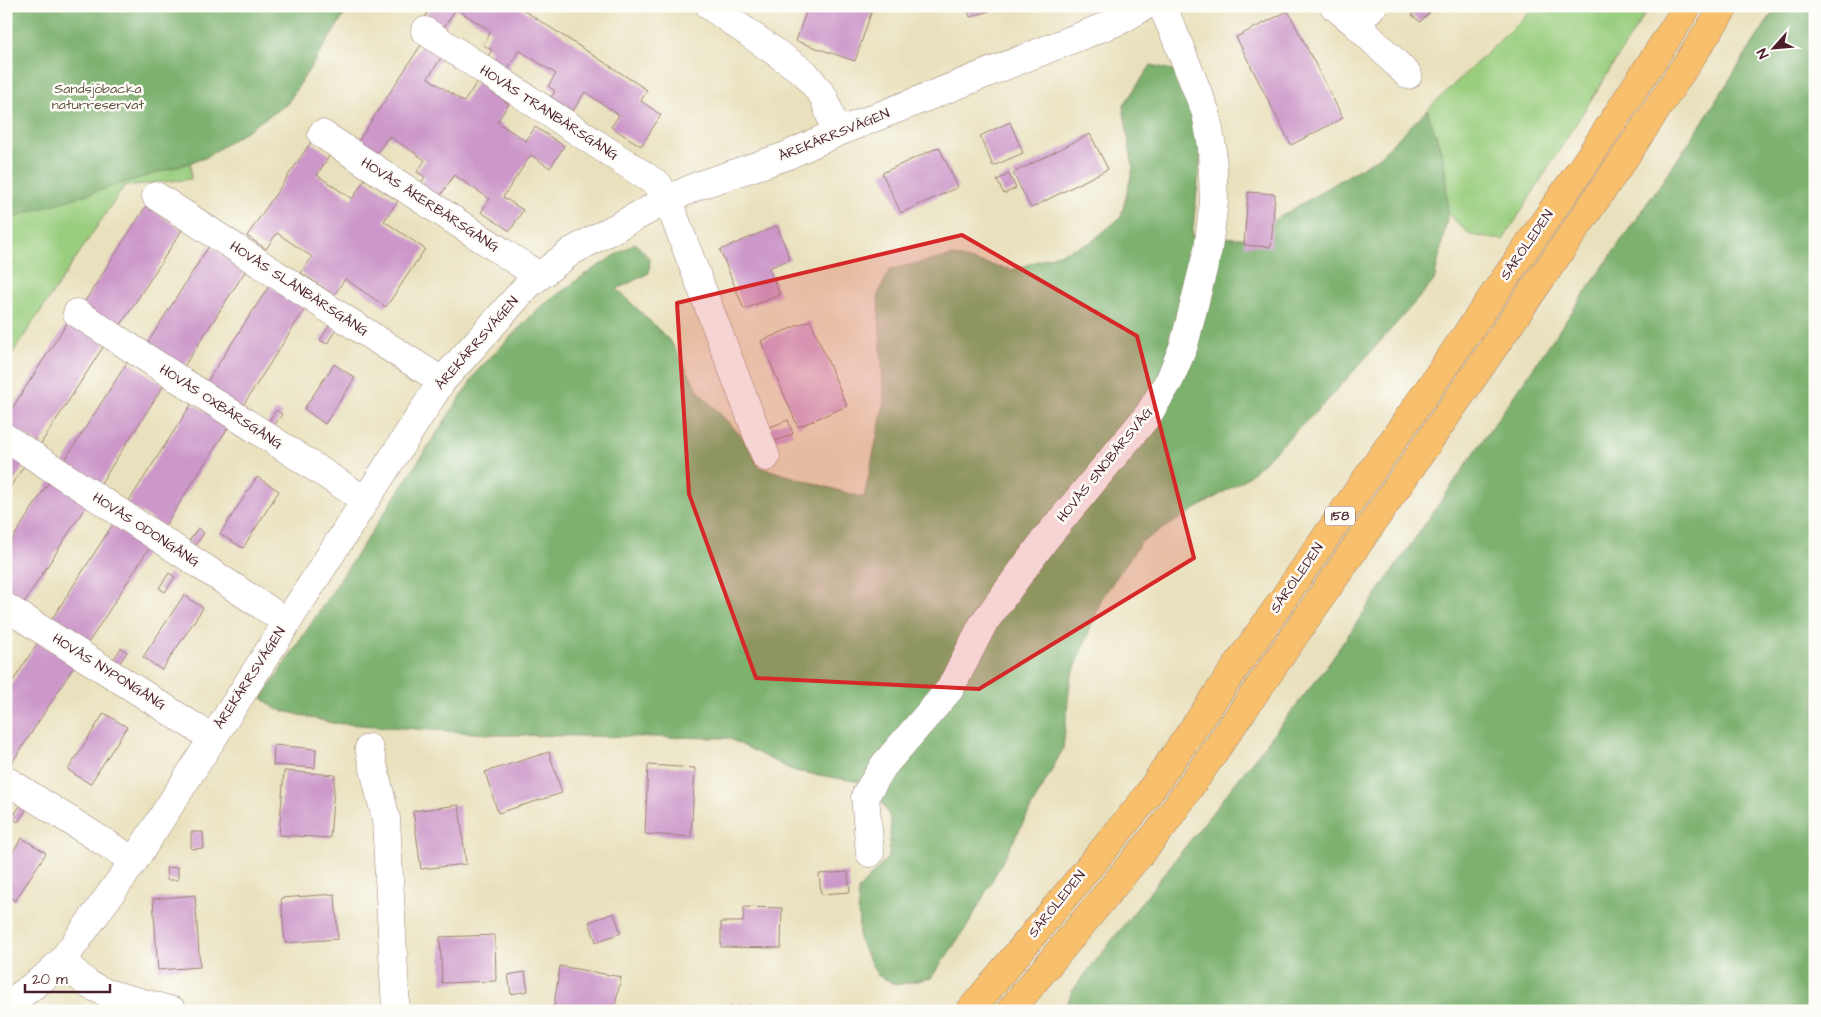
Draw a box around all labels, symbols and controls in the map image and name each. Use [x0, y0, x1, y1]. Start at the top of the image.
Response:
north arrow [1748, 22, 1798, 72]
text: N [1752, 45, 1774, 62]
street label: HOVÅS TRANBÄRSGÅNG [476, 61, 623, 166]
park label: Sandsjöbacka naturreservat [52, 79, 144, 115]
street label: ÅREKÄRRSVÄGEN [775, 104, 893, 166]
street label: HOVÅS ÅKERBÄRSGÅNG [357, 153, 503, 257]
street label: SÄRÖLEDEN [1495, 206, 1559, 284]
street label: HOVÅS SLÅNBÄRSGÅNG [226, 237, 372, 342]
street label: ÅREKÄRRSVÄGEN [431, 292, 523, 394]
street label: HOVÅS OXBÄRSGÅNG [156, 360, 287, 454]
street label: HOVÅS SNÖBÄRSVÄG [1052, 403, 1158, 527]
street label: HOVÅS ODONGÅNG [89, 488, 204, 572]
road number: 158 [1325, 506, 1355, 526]
street label: SÄRÖLEDEN [1265, 539, 1329, 617]
street label: ÅREKÄRRSVÄGEN [209, 623, 291, 733]
street label: HOVÅS NYPONGÅNG [48, 629, 170, 715]
street label: SÄRÖLEDEN [1024, 866, 1091, 942]
scale bar [25, 962, 110, 994]
text: 20 m [32, 969, 68, 990]

